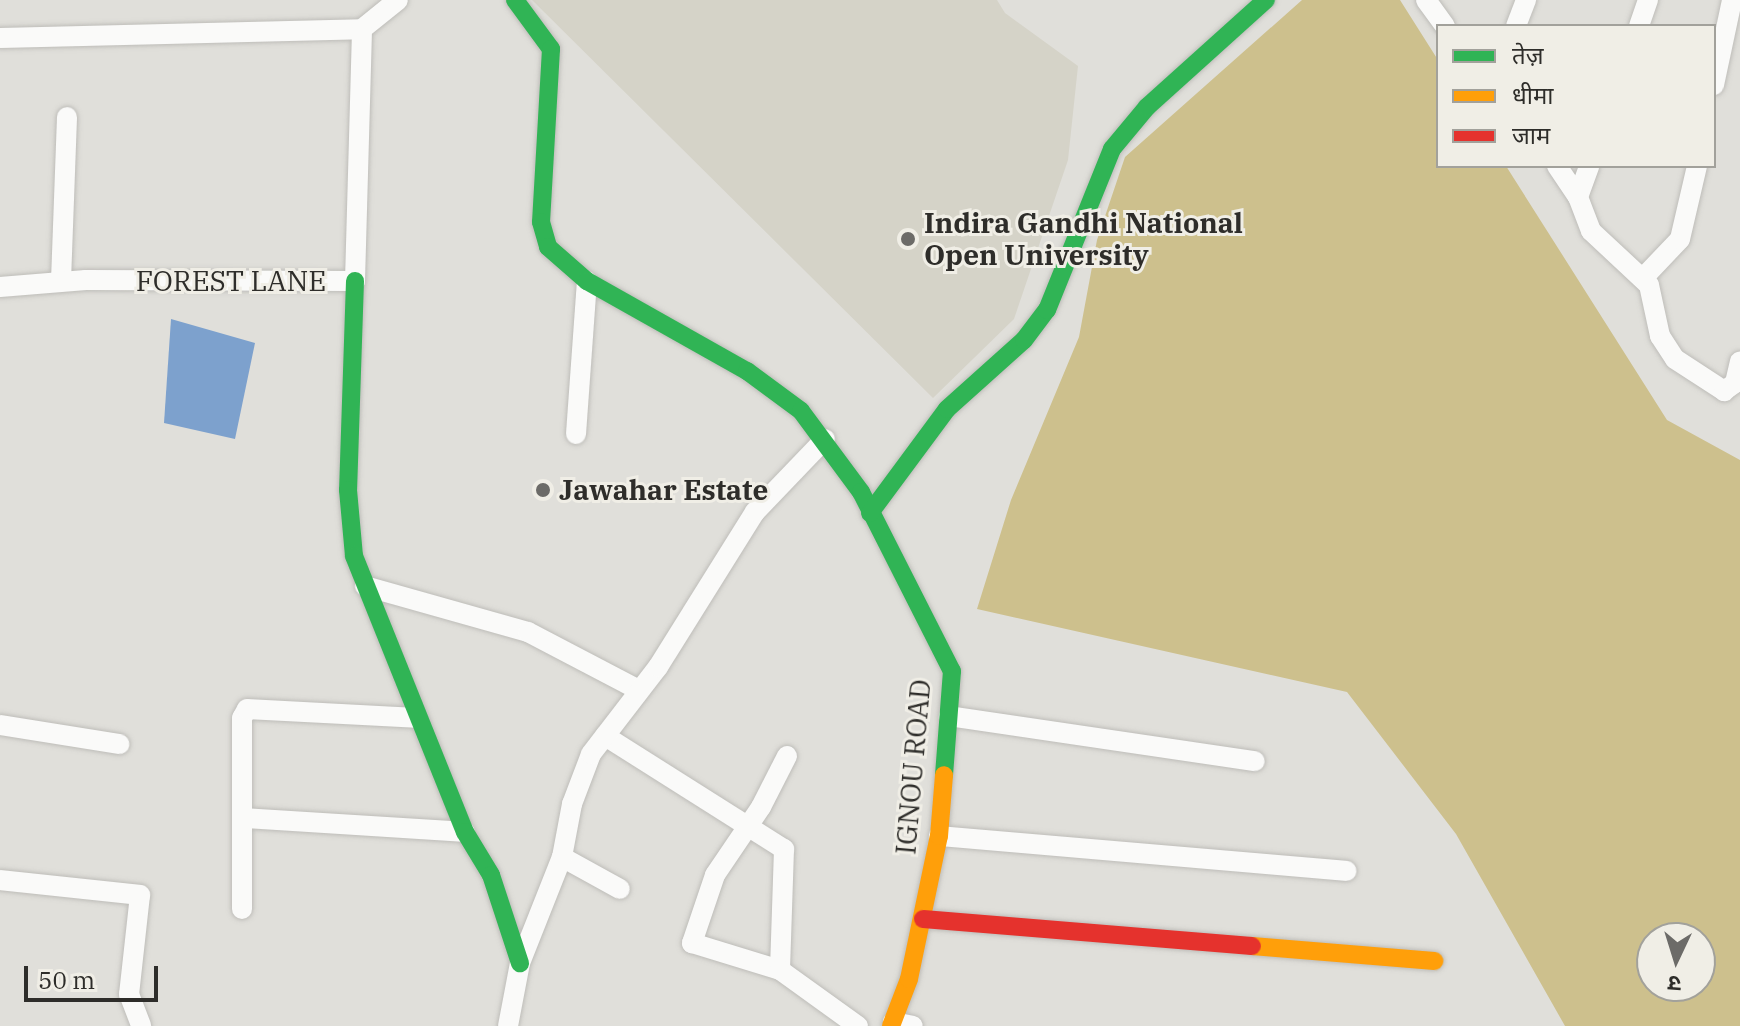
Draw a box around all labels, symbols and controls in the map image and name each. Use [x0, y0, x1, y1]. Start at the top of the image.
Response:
legend [1436, 24, 1716, 168]
text: तेज़ [1512, 39, 1544, 71]
text: धीमा [1512, 79, 1554, 111]
text: जाम [1512, 119, 1550, 151]
place label: Indira Gandhi National Open University [924, 206, 1243, 272]
marker: Indira Gandhi National Open University [899, 230, 917, 248]
street label: FOREST LANE [136, 264, 326, 298]
place label: Jawahar Estate [559, 473, 768, 507]
marker: Jawahar Estate [534, 481, 552, 499]
street label: IGNOU ROAD [889, 678, 937, 856]
north arrow [1636, 922, 1716, 1002]
scale bar [28, 950, 162, 1000]
text: 50 m [38, 964, 95, 996]
text: उ [1667, 970, 1682, 999]

